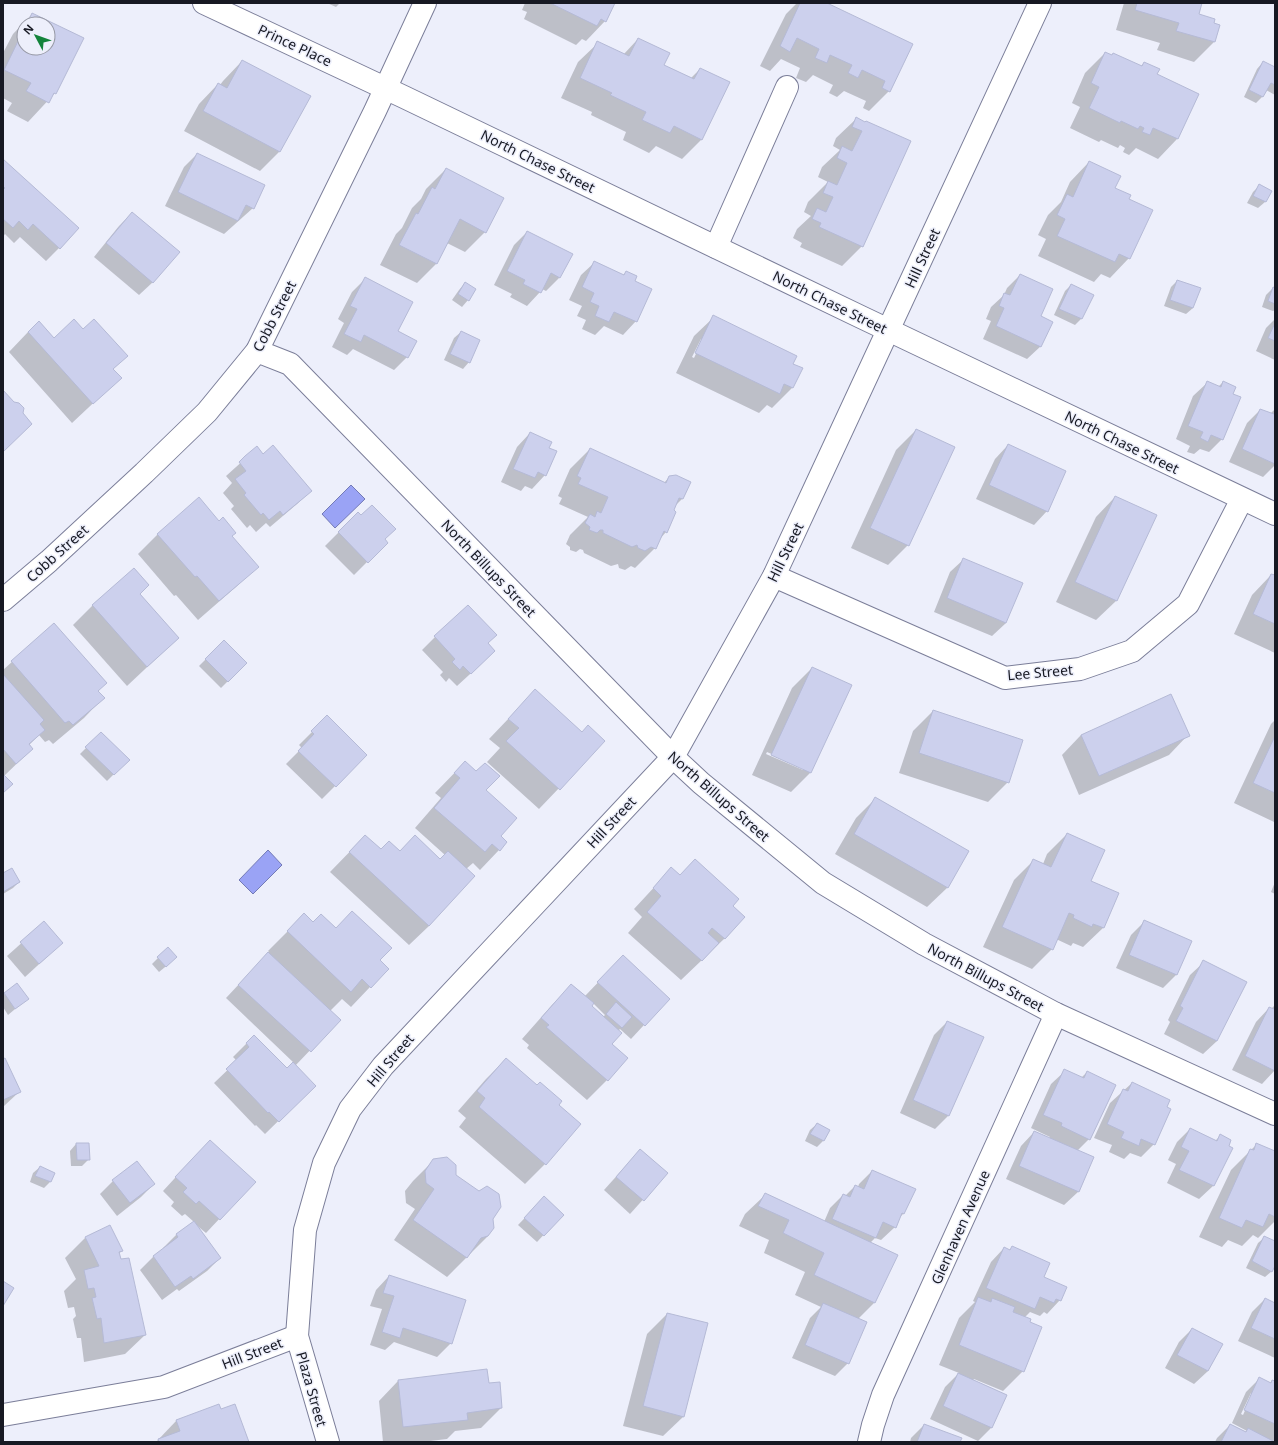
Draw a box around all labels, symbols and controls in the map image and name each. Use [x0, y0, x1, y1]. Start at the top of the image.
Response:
north arrow [16, 16, 56, 56]
street label: Prince Place [255, 20, 335, 70]
text: N [19, 21, 37, 37]
street label: North Chase Street [478, 125, 598, 197]
street label: Hill Street [900, 225, 944, 291]
street label: North Chase Street [770, 266, 890, 338]
street label: Cobb Street [248, 277, 300, 355]
street label: North Chase Street [1062, 406, 1182, 478]
street label: North Billups Street [437, 515, 541, 621]
street label: Hill Street [762, 519, 808, 585]
street label: Cobb Street [22, 520, 92, 586]
street label: Lee Street [1006, 660, 1074, 684]
street label: North Billups Street [664, 747, 774, 845]
street label: Hill Street [582, 792, 640, 852]
street label: North Billups Street [925, 938, 1047, 1016]
street label: Hill Street [362, 1029, 418, 1091]
street label: Glenhaven Avenue [926, 1167, 994, 1287]
street label: Hill Street [219, 1333, 285, 1373]
street label: Plaza Street [292, 1349, 332, 1429]

